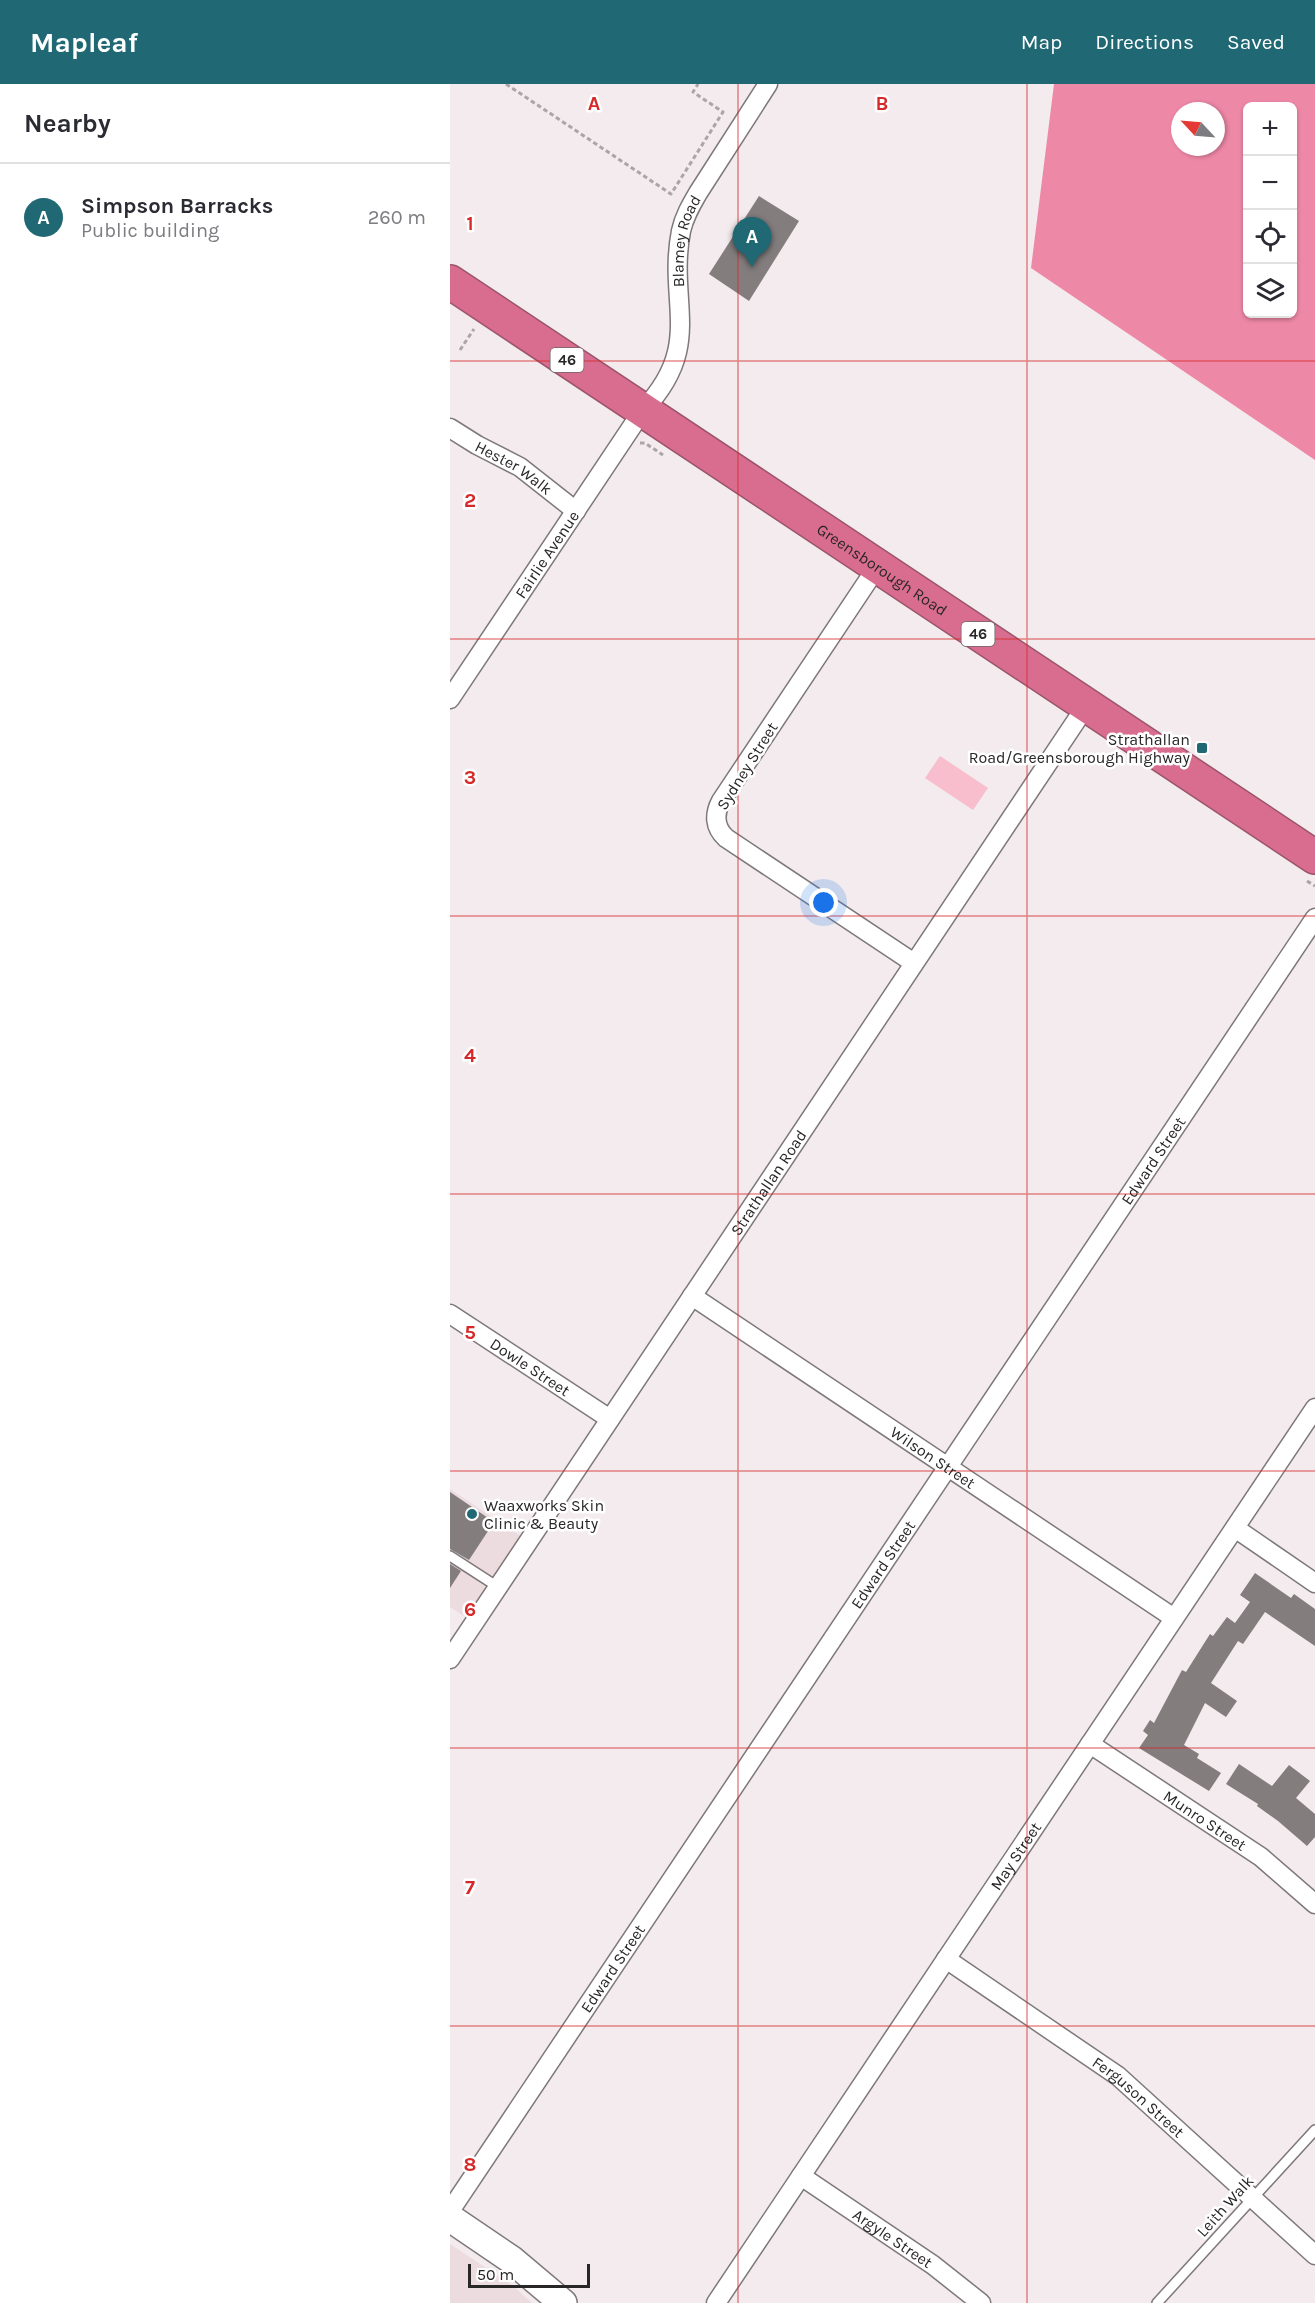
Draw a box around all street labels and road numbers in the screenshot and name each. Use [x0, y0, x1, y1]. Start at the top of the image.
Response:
street label: Blamey Road [668, 191, 704, 288]
road number: 46 [550, 348, 584, 372]
street label: Hester Walk [472, 436, 556, 498]
street label: Fairlie Avenue [511, 507, 583, 602]
street label: Greensborough Road [813, 519, 951, 619]
road number: 46 [962, 622, 994, 646]
street label: Sydney Street [713, 719, 781, 813]
street label: Edward Street [1117, 1113, 1189, 1208]
street label: Strathallan Road [726, 1126, 810, 1239]
street label: Dowle Street [487, 1334, 574, 1400]
street label: Wilson Street [887, 1422, 979, 1492]
street label: Edward Street [846, 1517, 919, 1612]
street label: Munro Street [1160, 1786, 1250, 1854]
street label: May Street [986, 1818, 1045, 1893]
street label: Edward Street [576, 1921, 649, 2016]
street label: Ferguson Street [1089, 2052, 1188, 2141]
street label: Leith Walk [1193, 2171, 1257, 2241]
street label: Argyle Street [850, 2204, 936, 2272]

